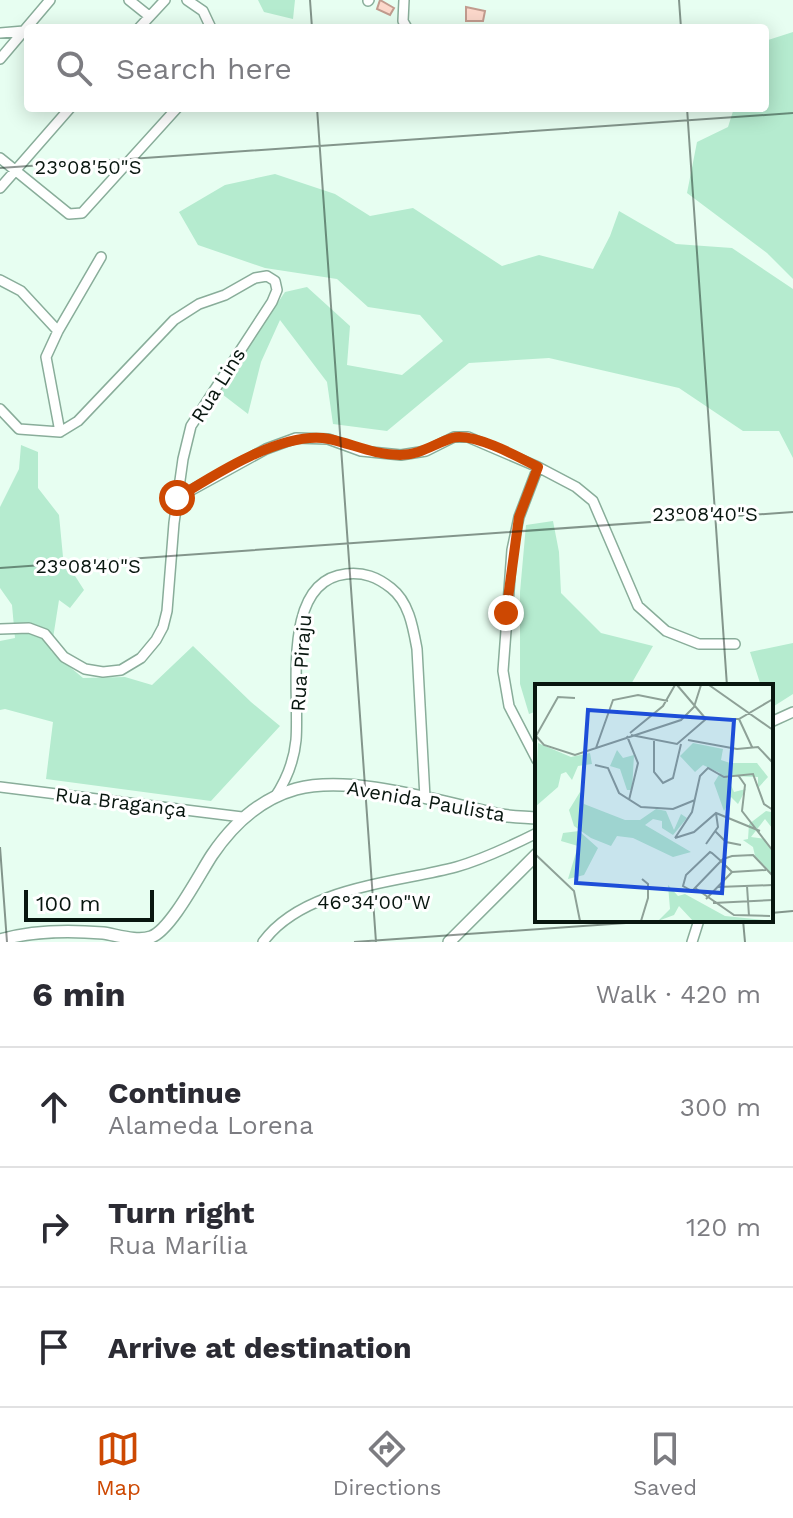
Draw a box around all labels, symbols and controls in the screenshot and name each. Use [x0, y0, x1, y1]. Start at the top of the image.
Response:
search box [24, 24, 769, 112]
icon: search [52, 46, 96, 90]
text: Search here [116, 51, 292, 86]
text: 23°08'50"S [35, 155, 141, 179]
street label: Rua Lins [186, 343, 250, 427]
route start [159, 480, 195, 516]
text: 23°08'40"S [652, 502, 758, 526]
text: 23°08'40"S [35, 554, 141, 578]
route end [488, 595, 524, 631]
street label: Rua Piraju [286, 614, 316, 712]
inset map [535, 684, 773, 922]
street label: Avenida Paulista [345, 775, 507, 827]
street label: Rua Bragança [54, 782, 188, 822]
scale bar [24, 886, 154, 922]
text: 46°34'00"W [317, 890, 431, 914]
text: 100 m [36, 891, 100, 916]
text: 6 min [32, 974, 126, 1014]
text: Walk · 420 m [596, 979, 761, 1009]
text: Continue [108, 1075, 241, 1110]
icon: ahead [32, 1085, 76, 1129]
text: 300 m [680, 1092, 761, 1122]
text: Alameda Lorena [108, 1110, 314, 1140]
text: Turn right [108, 1195, 254, 1230]
icon: right [32, 1205, 76, 1249]
text: 120 m [686, 1212, 761, 1242]
text: Rua Marília [108, 1230, 248, 1260]
icon: arrive [32, 1325, 76, 1369]
text: Arrive at destination [108, 1330, 412, 1365]
tab: Map [96, 1427, 141, 1500]
tab: Directions [333, 1427, 441, 1500]
tab: Saved [633, 1427, 697, 1500]

